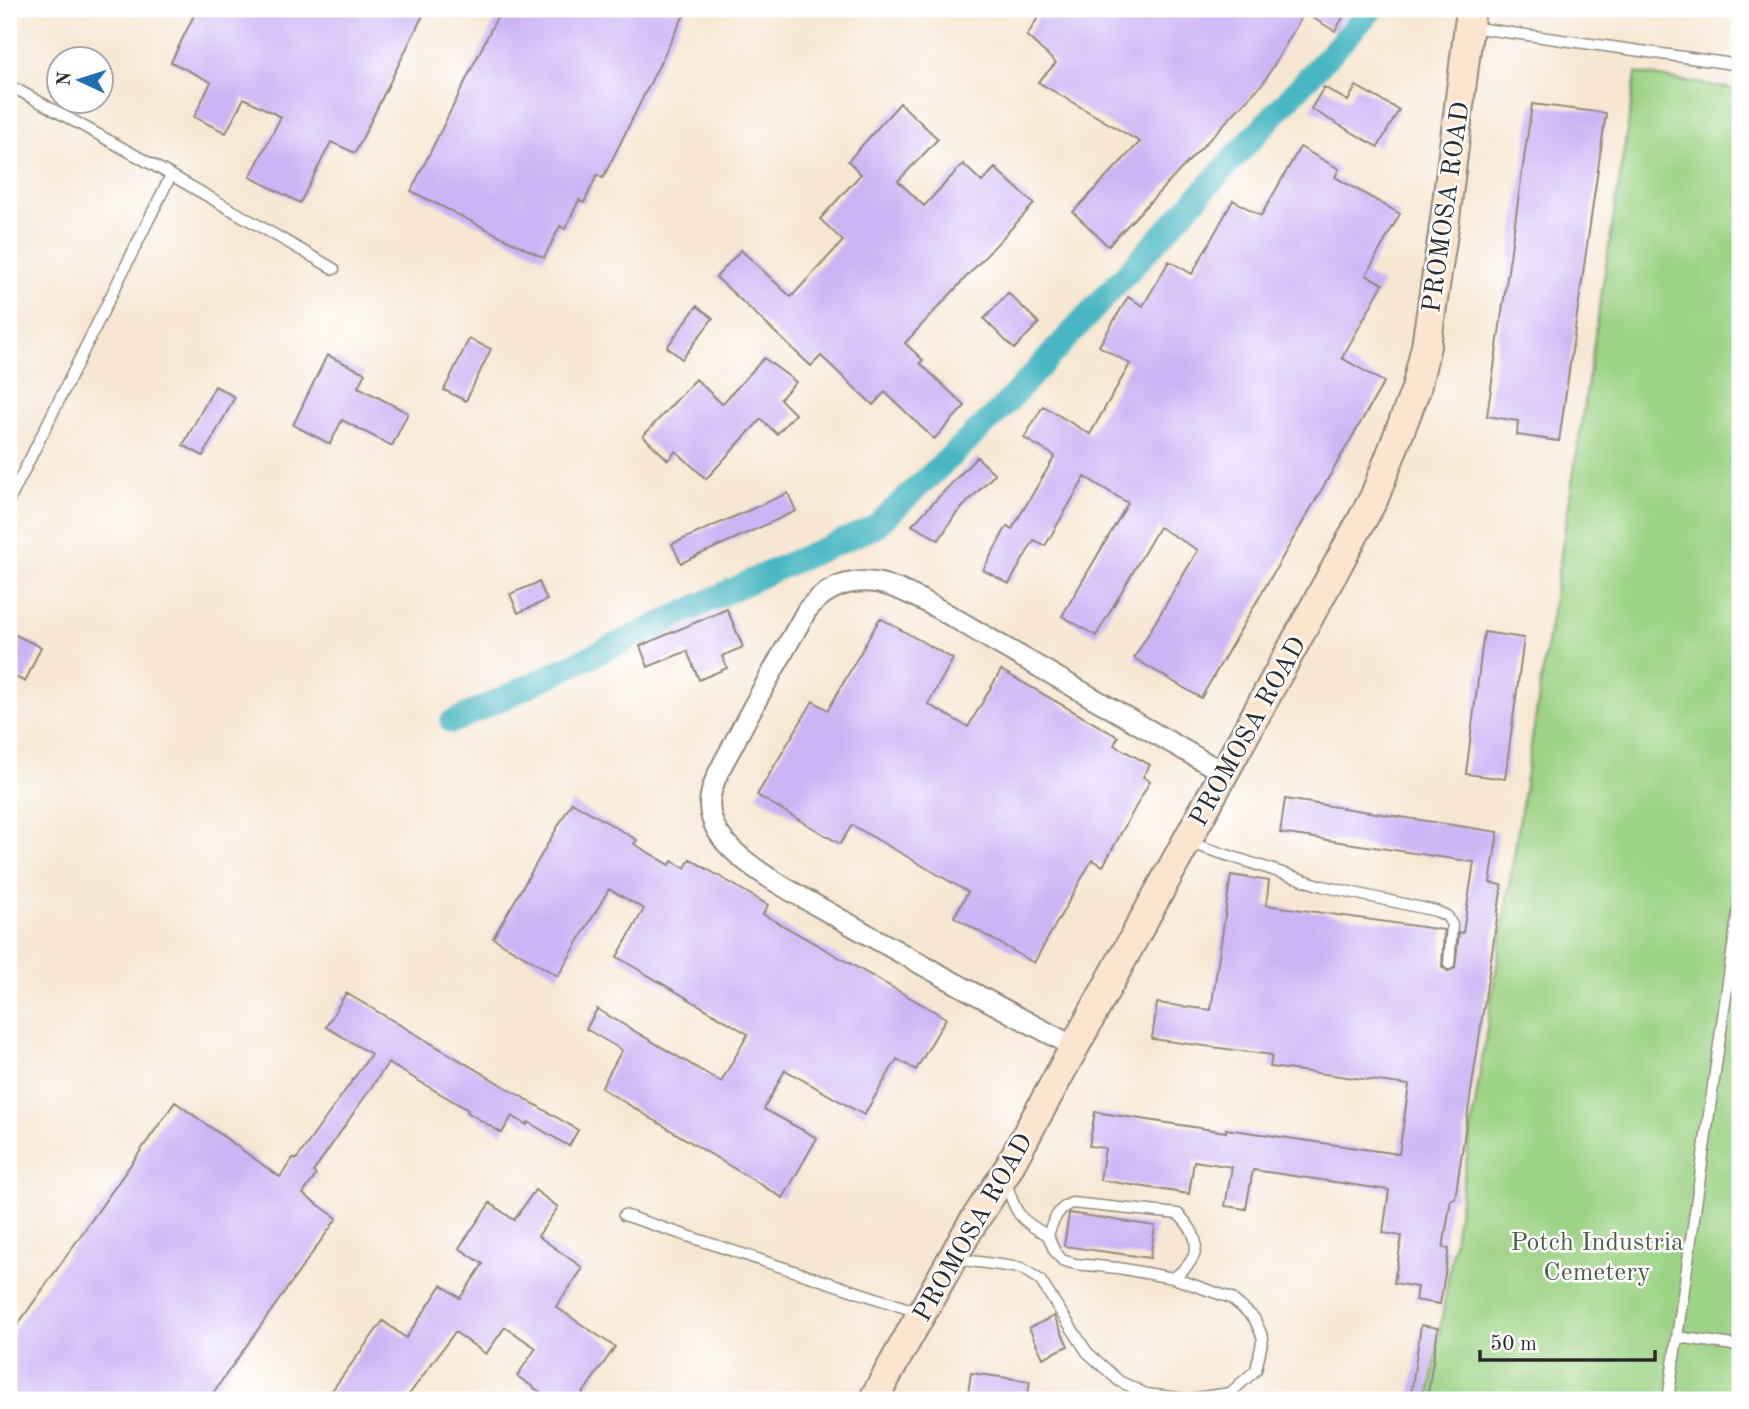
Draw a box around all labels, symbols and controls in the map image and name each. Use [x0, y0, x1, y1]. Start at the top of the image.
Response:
north arrow [46, 46, 116, 116]
text: N [56, 71, 76, 87]
street label: PROMOSA ROAD [1419, 100, 1475, 314]
street label: PROMOSA ROAD [1186, 633, 1312, 831]
street label: PROMOSA ROAD [909, 1129, 1038, 1327]
park label: Potch Industria Cemetery [1510, 1230, 1684, 1286]
scale bar [1480, 1318, 1654, 1362]
text: 50 m [1490, 1334, 1537, 1355]

